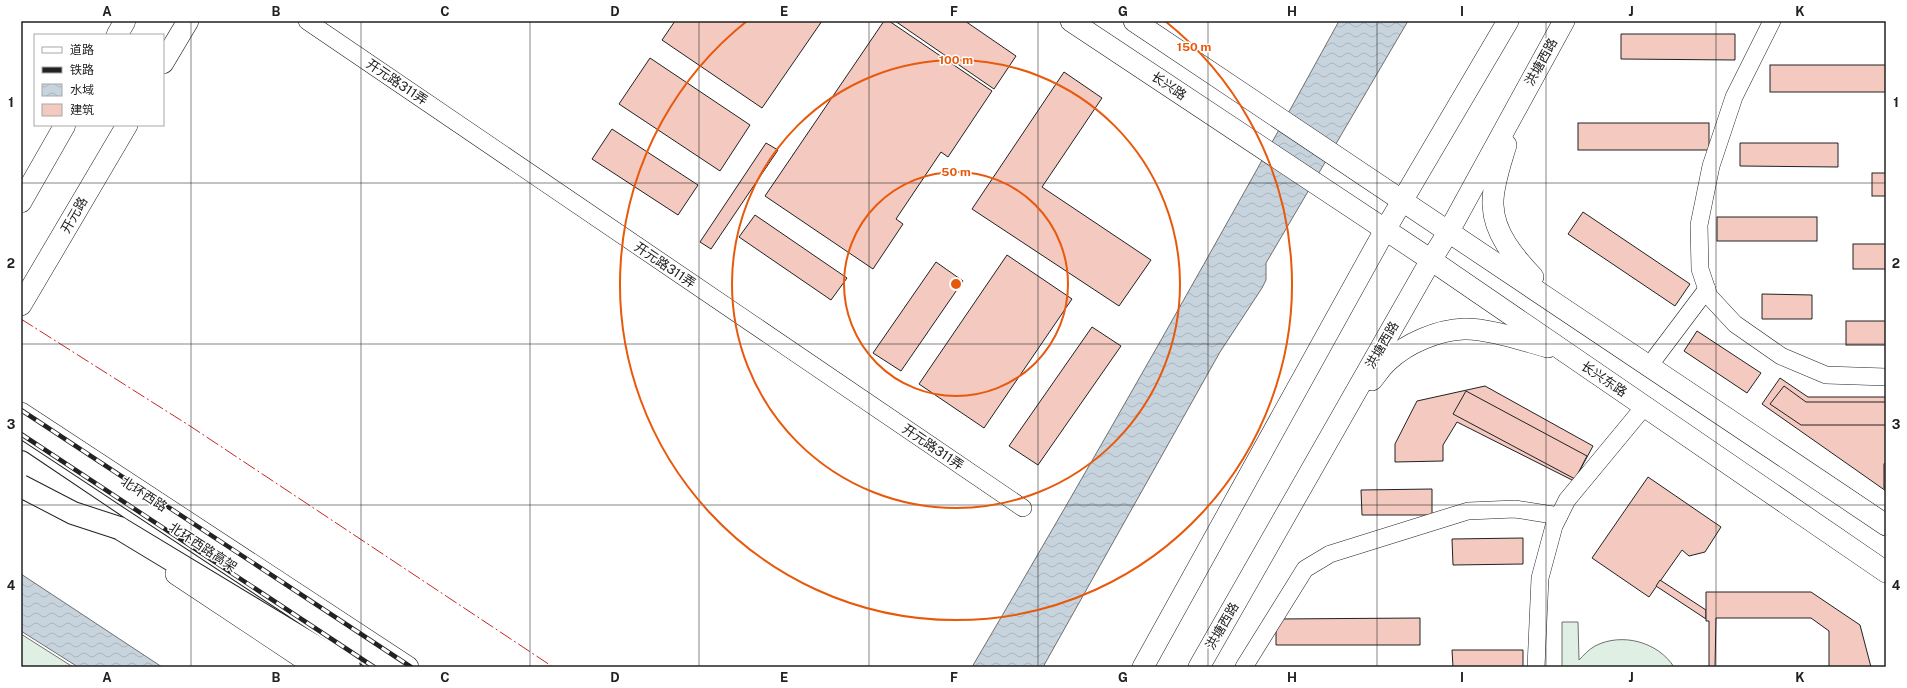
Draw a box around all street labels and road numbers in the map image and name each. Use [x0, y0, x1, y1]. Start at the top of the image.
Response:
street label: 洪塘西路 [1522, 36, 1560, 88]
street label: 开元路311弄 [363, 56, 431, 108]
street label: 长兴路 [1149, 69, 1189, 103]
street label: 开元路 [58, 194, 90, 236]
street label: 开元路311弄 [631, 239, 699, 291]
street label: 洪塘西路 [1363, 319, 1401, 371]
street label: 长兴东路 [1578, 358, 1630, 400]
street label: 开元路311弄 [899, 421, 967, 473]
street label: 北环西路 [118, 474, 170, 514]
street label: 北环西路高架 [166, 519, 240, 575]
street label: 洪塘西路 [1203, 600, 1241, 652]

